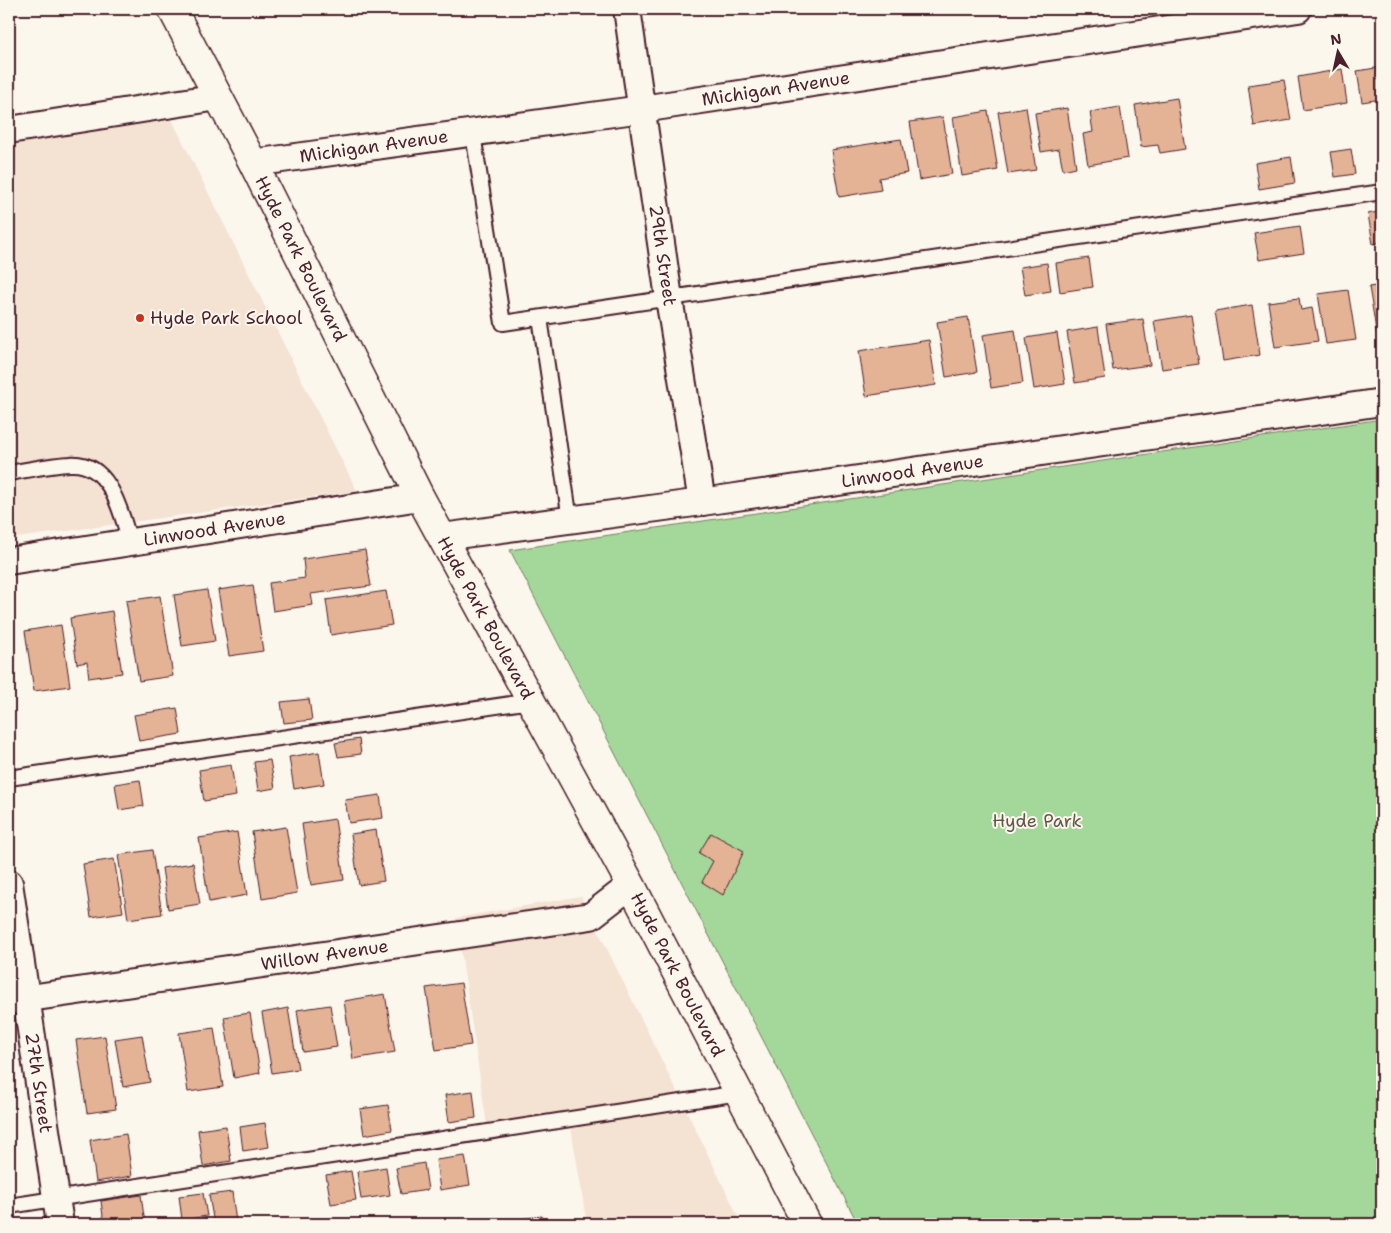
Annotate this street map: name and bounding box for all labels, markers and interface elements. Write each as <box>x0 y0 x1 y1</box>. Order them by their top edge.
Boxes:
north arrow <box>1314 28 1364 78</box>
text: N <box>1329 29 1343 49</box>
street label: Michigan Avenue <box>700 65 851 112</box>
street label: Michigan Avenue <box>298 124 450 168</box>
street label: Hyde Park Boulevard <box>249 172 352 346</box>
street label: 29th Street <box>644 203 682 308</box>
place label: Hyde Park School <box>150 306 303 330</box>
marker: Hyde Park School <box>134 312 146 324</box>
street label: Linwood Avenue <box>840 449 985 493</box>
street label: Linwood Avenue <box>142 506 287 552</box>
street label: Hyde Park Boulevard <box>432 532 540 704</box>
park label: Hyde Park <box>992 809 1082 833</box>
street label: Hyde Park Boulevard <box>625 888 730 1061</box>
street label: Willow Avenue <box>259 934 390 976</box>
street label: 27th Street <box>19 1031 58 1135</box>

